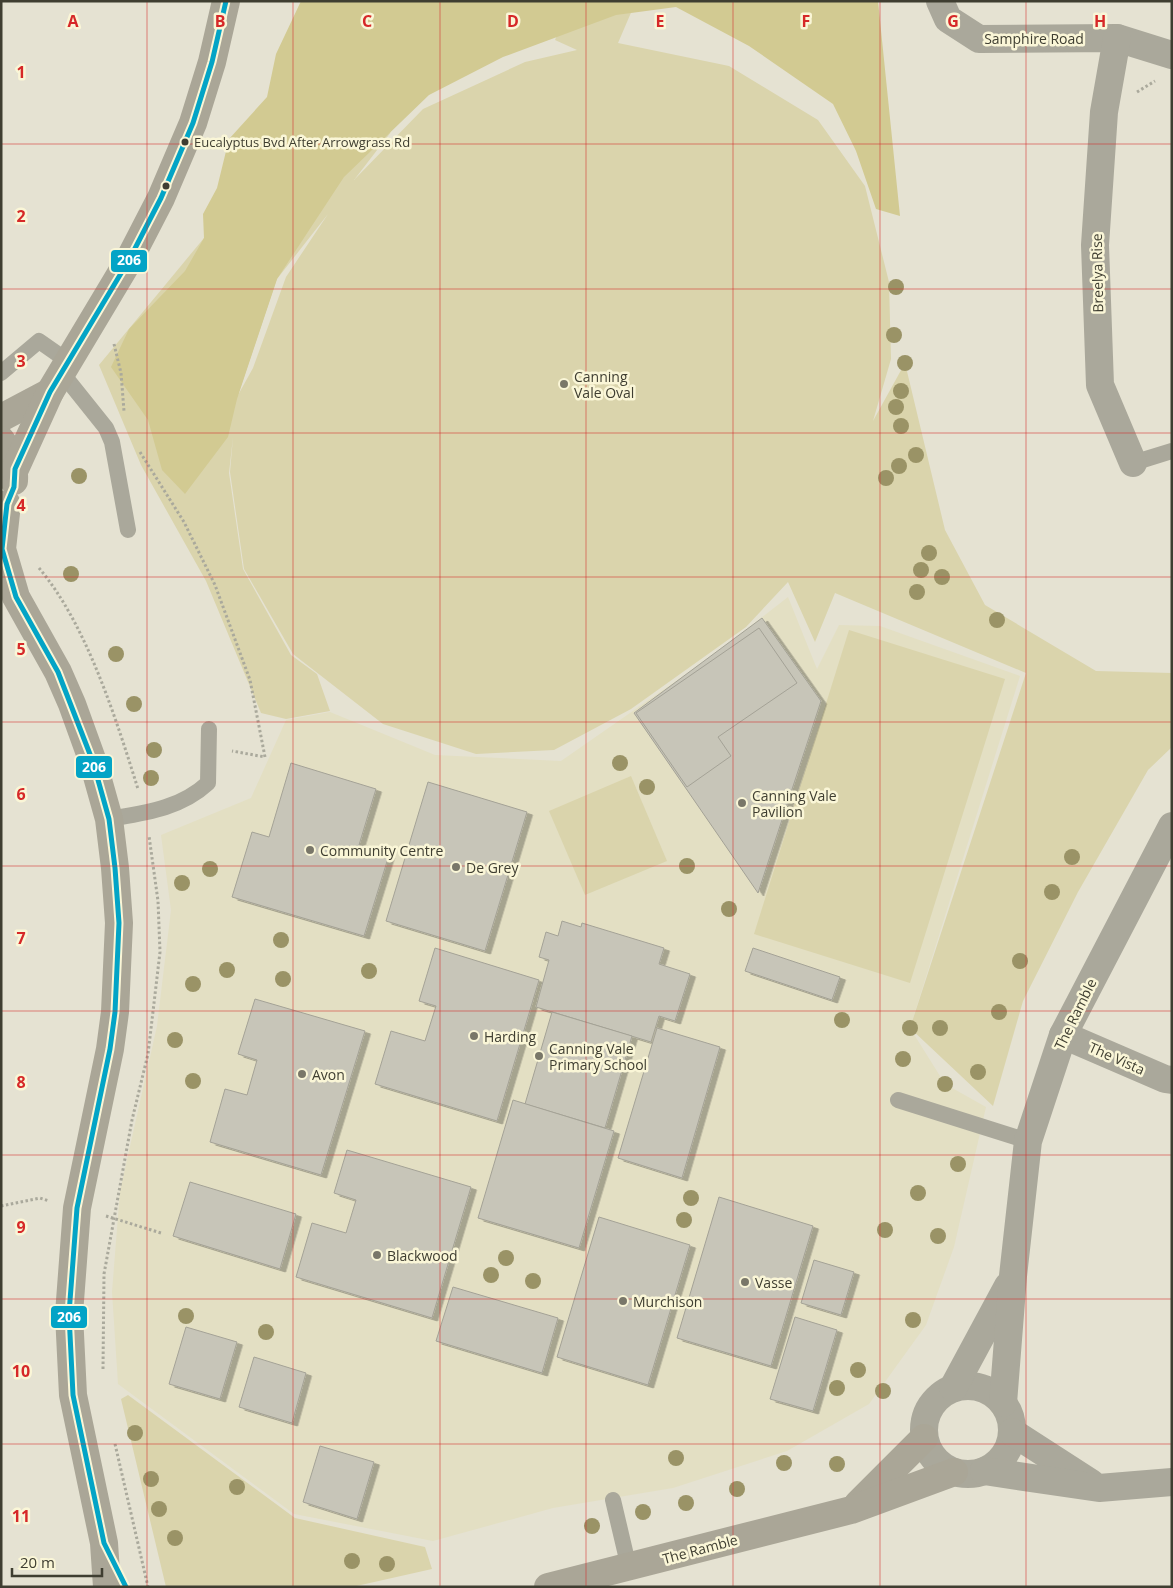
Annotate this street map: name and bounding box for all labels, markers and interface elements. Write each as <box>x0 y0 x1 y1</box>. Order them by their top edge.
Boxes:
text: A <box>67 10 79 32</box>
text: B <box>215 10 225 32</box>
text: C <box>362 10 372 32</box>
text: D <box>507 10 519 32</box>
text: E <box>656 10 665 32</box>
text: F <box>802 10 810 32</box>
text: G <box>947 10 959 32</box>
text: H <box>1094 10 1106 32</box>
street label: Samphire Road <box>984 29 1084 48</box>
text: 1 <box>16 61 26 83</box>
place label: Eucalyptus Bvd After Arrowgrass Rd <box>194 133 410 151</box>
marker: Eucalyptus Bvd After Arrowgrass Rd <box>180 137 190 147</box>
unlabelled marker <box>161 181 171 191</box>
text: 2 <box>16 205 26 227</box>
street label: Breelya Rise <box>1087 233 1107 313</box>
line badge: 206 <box>110 249 148 273</box>
text: 206 <box>117 250 141 269</box>
text: 3 <box>16 350 26 372</box>
place label: Canning Vale Oval <box>574 367 634 402</box>
marker: Canning Vale Oval <box>558 378 570 390</box>
text: 4 <box>16 494 26 516</box>
text: 5 <box>16 638 26 660</box>
line badge: 206 <box>75 755 113 779</box>
text: 206 <box>82 757 106 776</box>
text: 6 <box>16 783 26 805</box>
place label: Canning Vale Pavilion <box>752 786 837 821</box>
marker: Canning Vale Pavilion <box>736 797 748 809</box>
place label: Community Centre <box>320 841 443 860</box>
marker: Community Centre <box>304 844 316 856</box>
place label: De Grey <box>466 858 519 877</box>
marker: De Grey <box>450 861 462 873</box>
text: 7 <box>16 927 26 949</box>
street label: The Ramble <box>1050 975 1101 1053</box>
place label: Harding <box>484 1027 537 1046</box>
marker: Harding <box>468 1030 480 1042</box>
street label: The Vista <box>1086 1037 1148 1079</box>
place label: Canning Vale Primary School <box>549 1039 647 1074</box>
marker: Canning Vale Primary School <box>533 1050 545 1062</box>
place label: Avon <box>312 1065 345 1084</box>
marker: Avon <box>296 1068 308 1080</box>
text: 8 <box>16 1071 26 1093</box>
text: 9 <box>16 1216 26 1238</box>
place label: Blackwood <box>387 1246 458 1265</box>
marker: Blackwood <box>371 1249 383 1261</box>
place label: Vasse <box>755 1273 792 1292</box>
marker: Vasse <box>739 1276 751 1288</box>
place label: Murchison <box>633 1292 702 1311</box>
marker: Murchison <box>617 1295 629 1307</box>
line badge: 206 <box>50 1305 88 1329</box>
text: 206 <box>57 1307 81 1326</box>
text: 10 <box>12 1360 30 1382</box>
text: 11 <box>12 1505 30 1527</box>
street label: The Ramble <box>660 1530 740 1568</box>
scale bar <box>12 1546 102 1578</box>
text: 20 m <box>20 1552 55 1572</box>

